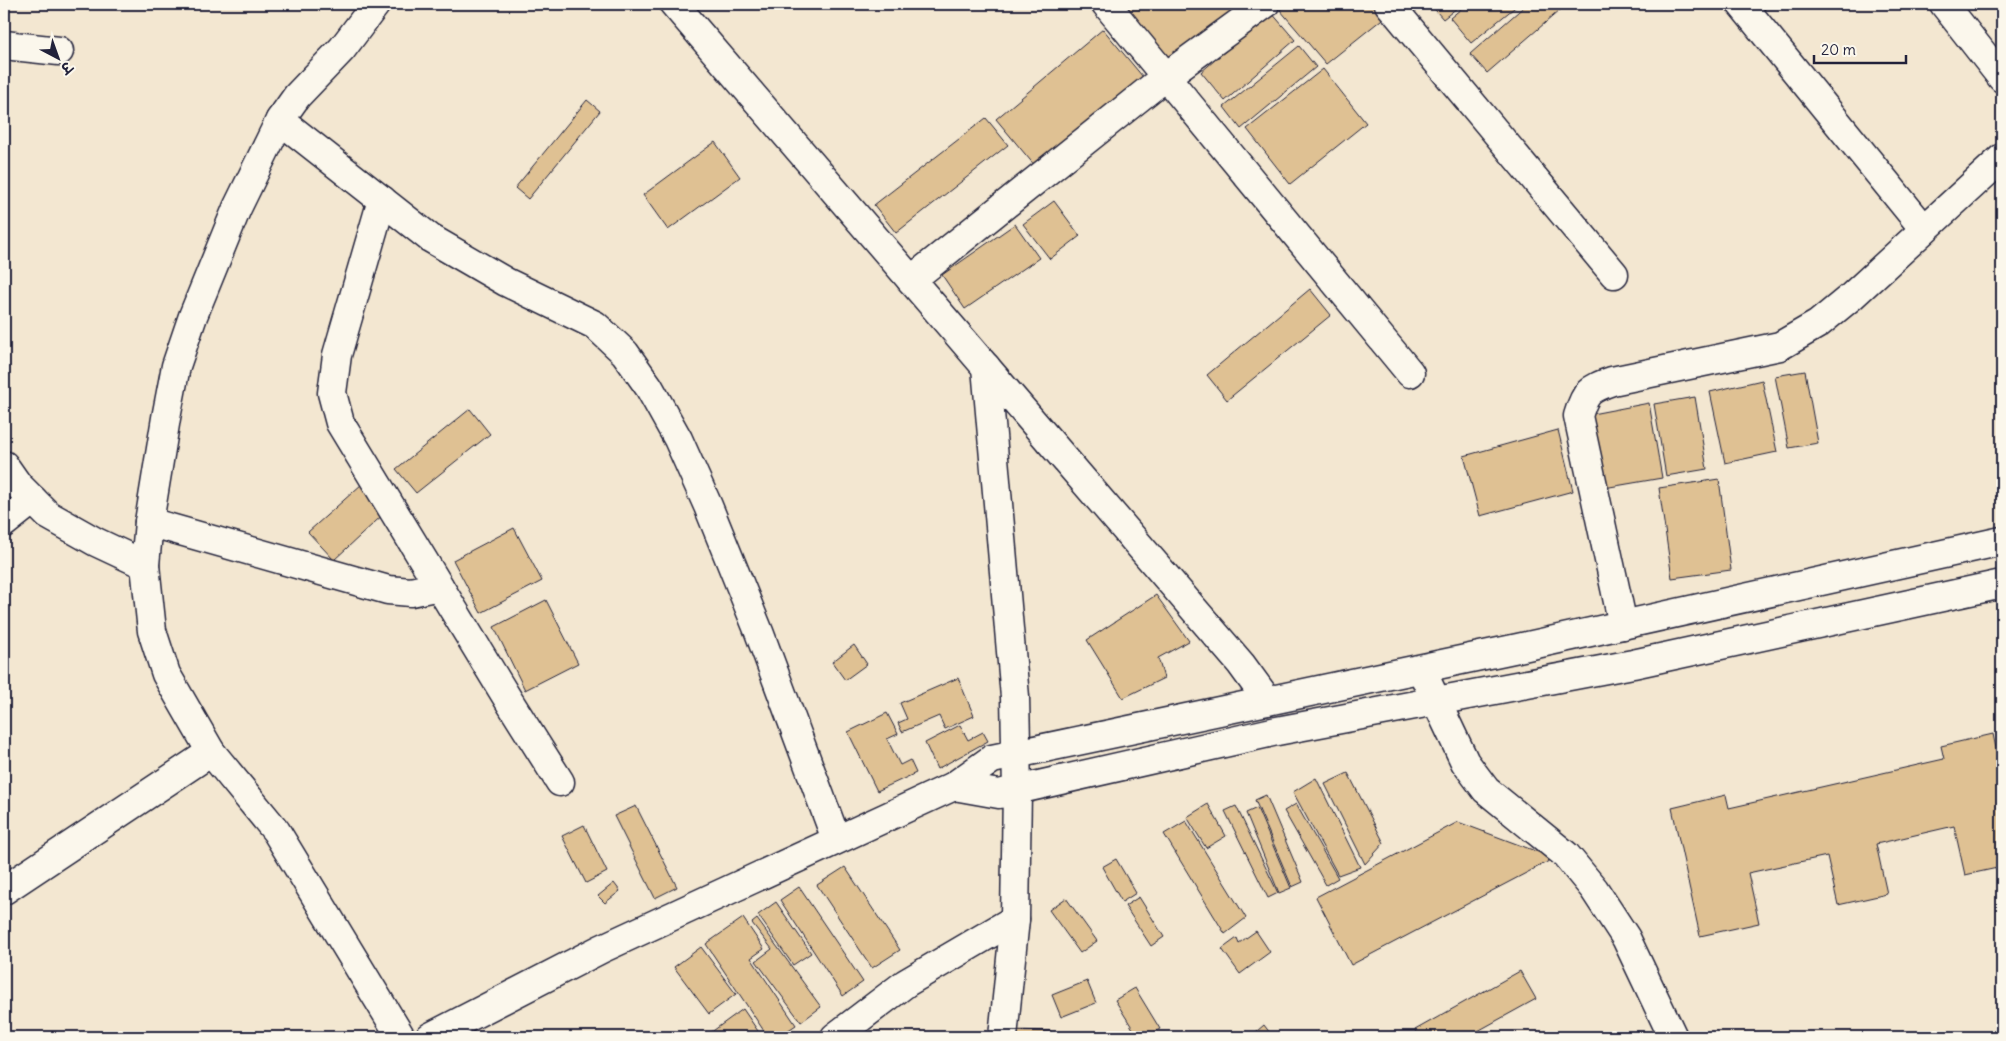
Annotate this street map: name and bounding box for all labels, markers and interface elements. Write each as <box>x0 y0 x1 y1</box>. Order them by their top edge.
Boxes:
north arrow <box>32 32 82 82</box>
scale bar <box>1814 32 1906 64</box>
text: 20 m <box>1821 40 1856 59</box>
text: उ <box>56 57 77 79</box>

